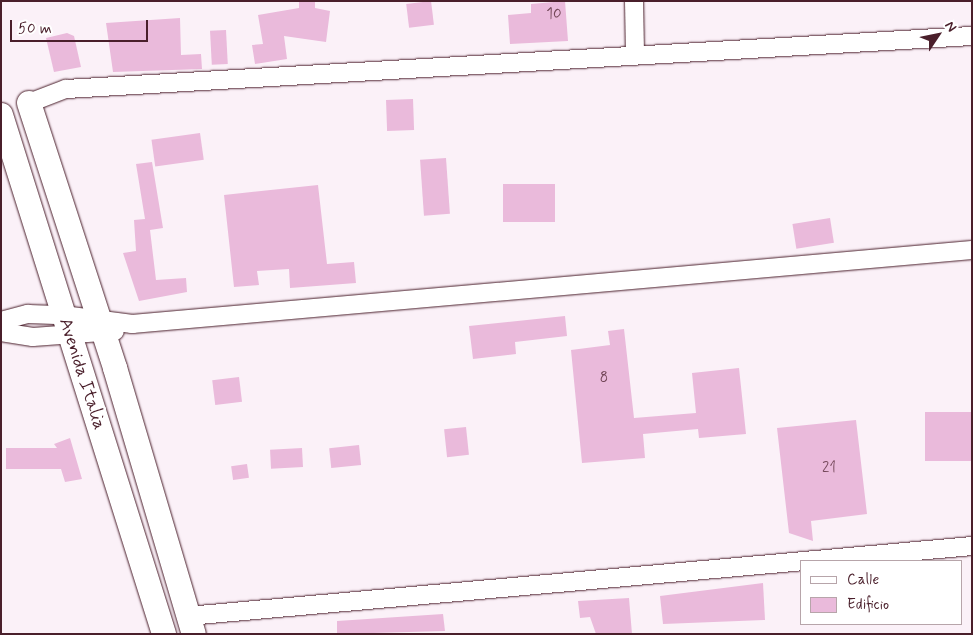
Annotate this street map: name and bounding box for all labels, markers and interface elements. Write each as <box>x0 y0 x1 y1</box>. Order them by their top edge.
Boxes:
house number: 10 <box>546 6 562 24</box>
scale bar <box>12 10 150 42</box>
north arrow <box>913 10 963 60</box>
text: N <box>940 18 961 36</box>
text: 50 m <box>18 19 52 39</box>
street label: Avenida Italia <box>54 317 110 431</box>
house number: 8 <box>600 370 608 388</box>
house number: 21 <box>822 460 836 478</box>
legend <box>800 560 963 625</box>
text: Calle <box>847 570 879 590</box>
text: Edificio <box>847 595 889 615</box>

